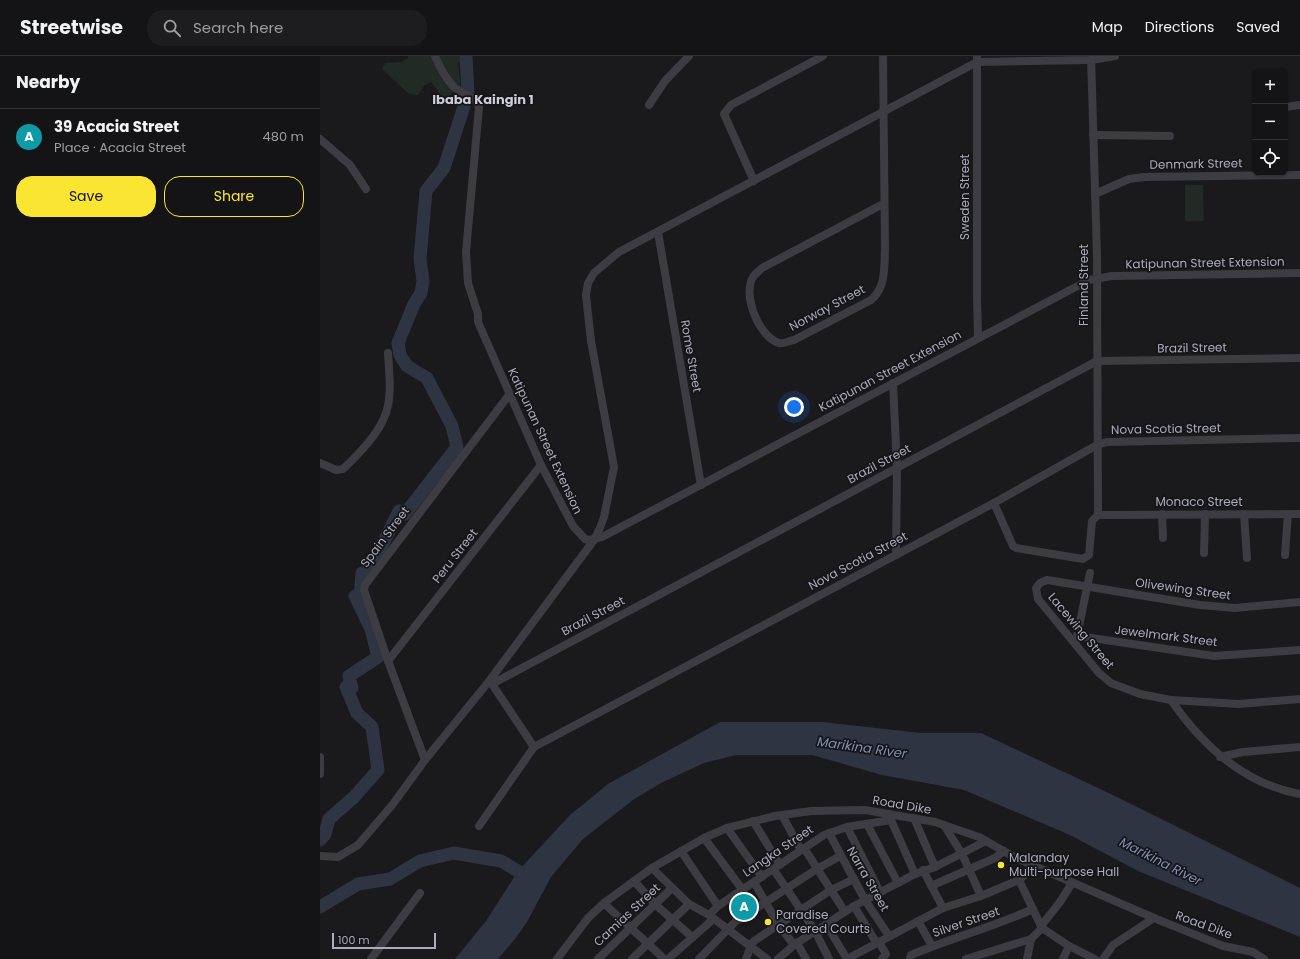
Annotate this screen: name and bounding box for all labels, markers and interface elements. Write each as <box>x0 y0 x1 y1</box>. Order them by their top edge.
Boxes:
search box <box>147 10 427 46</box>
text: Streetwise <box>20 14 123 41</box>
icon: search <box>161 17 183 39</box>
text: Search here <box>193 17 283 38</box>
text: Map <box>1092 17 1123 37</box>
text: Directions <box>1145 17 1214 37</box>
text: Saved <box>1236 17 1280 37</box>
map controls <box>1252 68 1288 176</box>
button: + <box>1252 68 1288 104</box>
text: Nearby <box>16 70 80 94</box>
district label: Ibaba Kaingin 1 <box>432 90 534 109</box>
button: − <box>1252 104 1288 140</box>
text: 39 Acacia Street <box>54 116 179 137</box>
text: A <box>24 127 34 146</box>
text: 480 m <box>263 127 304 146</box>
text: Place · Acacia Street <box>54 138 186 157</box>
button: locate <box>1252 140 1288 176</box>
street label: Sweden Street <box>956 154 973 240</box>
street label: Denmark Street <box>1149 154 1243 173</box>
button: Save <box>16 176 156 217</box>
button: Share <box>164 176 304 217</box>
street label: Finland Street <box>1075 244 1092 326</box>
street label: Katipunan Street Extension <box>1125 253 1285 272</box>
street label: Norway Street <box>786 280 868 335</box>
street label: Rome Street <box>677 318 706 393</box>
street label: Katipunan Street Extension <box>815 326 964 415</box>
street label: Brazil Street <box>1157 338 1227 357</box>
street label: Katipunan Street Extension <box>504 365 587 517</box>
your location <box>784 397 804 417</box>
street label: Nova Scotia Street <box>1111 419 1221 438</box>
street label: Brazil Street <box>844 440 914 487</box>
street label: Monaco Street <box>1155 493 1243 510</box>
street label: Spain Street <box>356 503 413 571</box>
street label: Peru Street <box>428 525 481 586</box>
street label: Nova Scotia Street <box>805 527 910 594</box>
street label: Olivewing Street <box>1134 573 1232 604</box>
street label: Lacewing Street <box>1044 589 1118 673</box>
street label: Brazil Street <box>558 592 628 639</box>
street label: Jewelmark Street <box>1114 621 1218 650</box>
water label: Marikina River <box>816 732 909 763</box>
street label: Road Dike <box>871 791 933 818</box>
street label: Langka Street <box>739 821 816 880</box>
water label: Marikina River <box>1116 833 1206 891</box>
street label: Narra Street <box>843 843 894 914</box>
place label: Malanday Multi-purpose Hall <box>1009 849 1119 880</box>
marker: Malanday Multi-purpose Hall <box>996 860 1006 870</box>
street label: Camias Street <box>590 879 664 950</box>
pin: A <box>731 892 757 922</box>
street label: Silver Street <box>930 902 1002 941</box>
place label: Paradise Covered Courts <box>776 906 870 937</box>
street label: Road Dike <box>1173 906 1235 943</box>
marker: Paradise Covered Courts <box>763 917 773 927</box>
scale bar <box>332 931 436 950</box>
text: 100 m <box>338 932 370 948</box>

